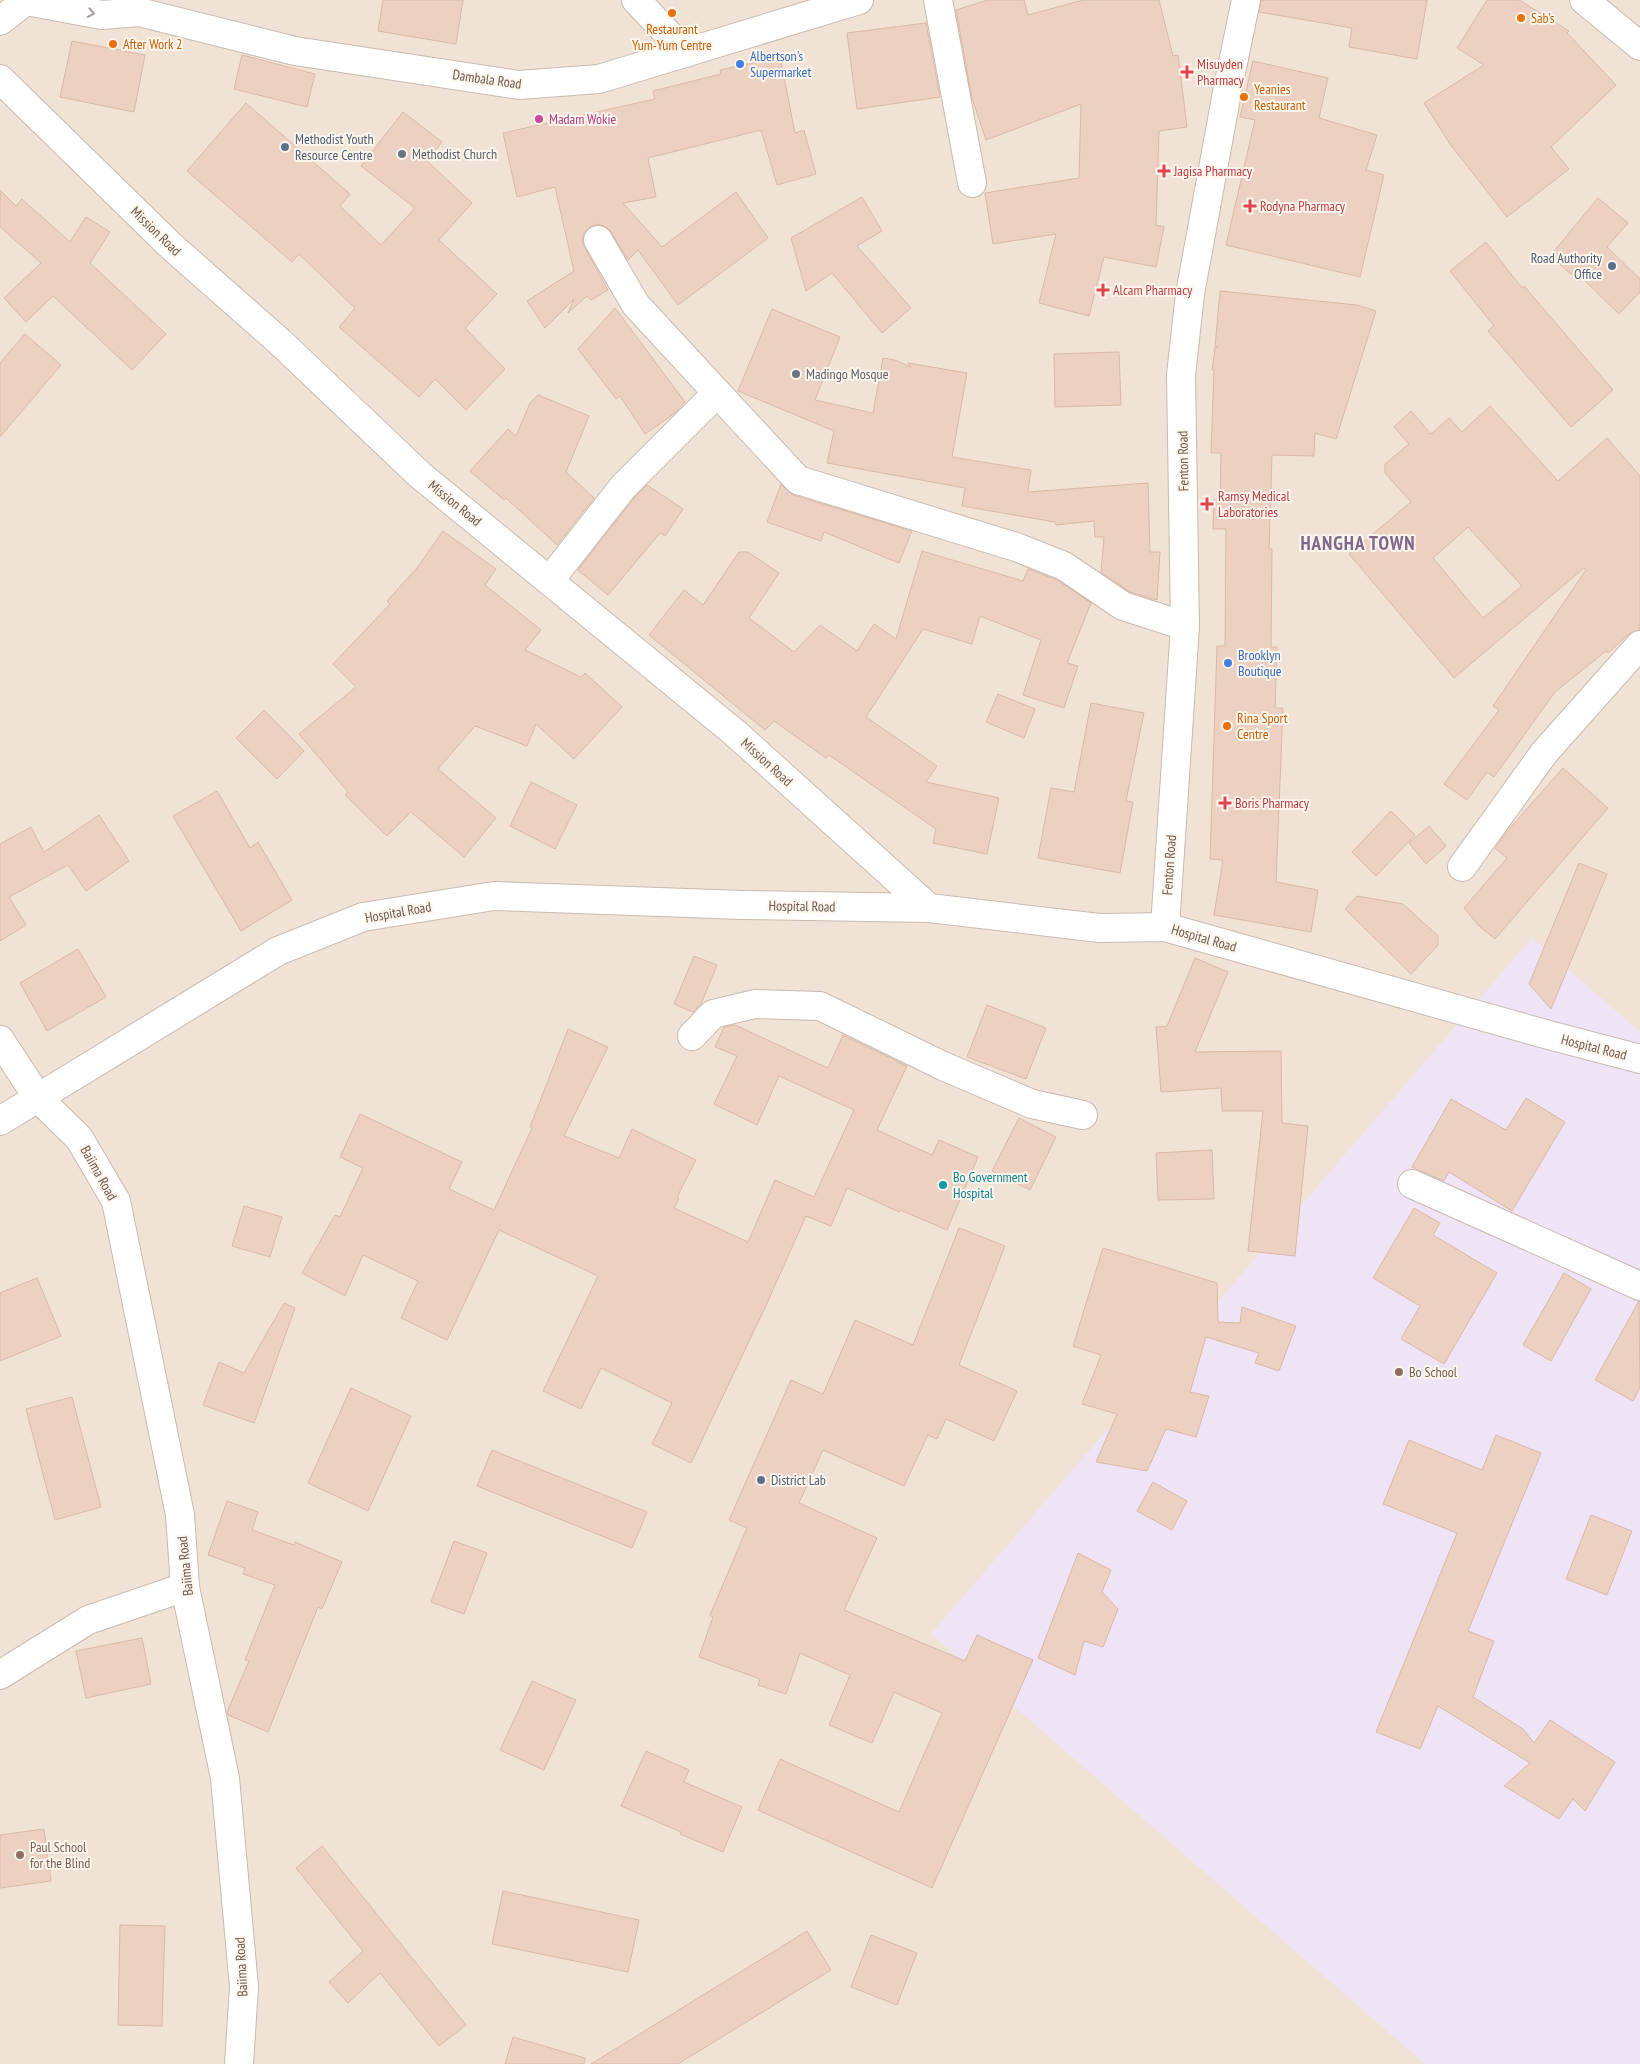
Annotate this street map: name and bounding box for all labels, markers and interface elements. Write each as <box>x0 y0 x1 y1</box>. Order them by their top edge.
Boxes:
marker: Restaurant Yum-Yum Centre <box>666 7 678 19</box>
one-way arrow <box>87 8 95 18</box>
place label: Sab's <box>1531 9 1555 27</box>
marker: Sab's <box>1515 12 1527 24</box>
place label: Restaurant Yum-Yum Centre <box>632 20 712 54</box>
place label: After Work 2 <box>123 35 182 53</box>
marker: After Work 2 <box>107 38 119 50</box>
place label: Albertson's Supermarket <box>750 47 811 81</box>
place label: Misuyden Pharmacy <box>1197 55 1244 89</box>
marker: Albertson's Supermarket <box>734 58 746 70</box>
street label: Dambala Road <box>451 65 523 93</box>
marker: Misuyden Pharmacy <box>1181 66 1193 78</box>
place label: Yeanies Restaurant <box>1254 80 1306 114</box>
marker: Yeanies Restaurant <box>1238 91 1250 103</box>
place label: Madam Wokie <box>549 110 616 128</box>
marker: Madam Wokie <box>533 113 545 125</box>
place label: Methodist Youth Resource Centre <box>295 130 374 164</box>
marker: Methodist Youth Resource Centre <box>279 141 291 153</box>
place label: Methodist Church <box>412 145 497 163</box>
marker: Methodist Church <box>396 148 408 160</box>
place label: Jagisa Pharmacy <box>1173 162 1253 180</box>
marker: Jagisa Pharmacy <box>1158 165 1170 177</box>
place label: Rodyna Pharmacy <box>1260 197 1346 215</box>
marker: Rodyna Pharmacy <box>1244 200 1256 212</box>
street label: Mission Road <box>127 202 185 260</box>
place label: Road Authority Office <box>1531 249 1603 283</box>
marker: Road Authority Office <box>1606 260 1618 272</box>
place label: Alcam Pharmacy <box>1113 281 1193 299</box>
marker: Alcam Pharmacy <box>1097 284 1109 296</box>
place label: Madingo Mosque <box>806 365 889 383</box>
marker: Madingo Mosque <box>790 368 802 380</box>
street label: Fenton Road <box>1173 431 1193 491</box>
street label: Mission Road <box>425 476 485 530</box>
place label: Ramsy Medical Laboratories <box>1218 487 1290 521</box>
marker: Ramsy Medical Laboratories <box>1200 497 1214 511</box>
district label: HANGHA TOWN <box>1300 531 1416 555</box>
place label: Brooklyn Boutique <box>1238 646 1282 680</box>
marker: Brooklyn Boutique <box>1222 657 1234 669</box>
place label: Rina Sport Centre <box>1237 709 1288 743</box>
marker: Rina Sport Centre <box>1221 720 1233 732</box>
street label: Mission Road <box>737 734 797 790</box>
place label: Boris Pharmacy <box>1235 794 1310 812</box>
marker: Boris Pharmacy <box>1219 797 1231 809</box>
street label: Fenton Road <box>1158 834 1180 896</box>
street label: Hospital Road <box>768 896 836 916</box>
street label: Hospital Road <box>363 897 433 927</box>
street label: Hospital Road <box>1169 920 1239 956</box>
street label: Hospital Road <box>1559 1030 1629 1064</box>
street label: Baiima Road <box>77 1142 121 1204</box>
place label: Bo Government Hospital <box>953 1168 1028 1202</box>
marker: Bo Government Hospital <box>937 1179 949 1191</box>
place label: Bo School <box>1409 1363 1458 1381</box>
marker: Bo School <box>1393 1366 1405 1378</box>
place label: District Lab <box>771 1471 826 1489</box>
marker: District Lab <box>755 1474 767 1486</box>
street label: Baiima Road <box>173 1535 197 1597</box>
place label: Paul School for the Blind <box>30 1838 90 1872</box>
marker: Paul School for the Blind <box>14 1849 26 1861</box>
street label: Baiima Road <box>230 1937 252 1997</box>

